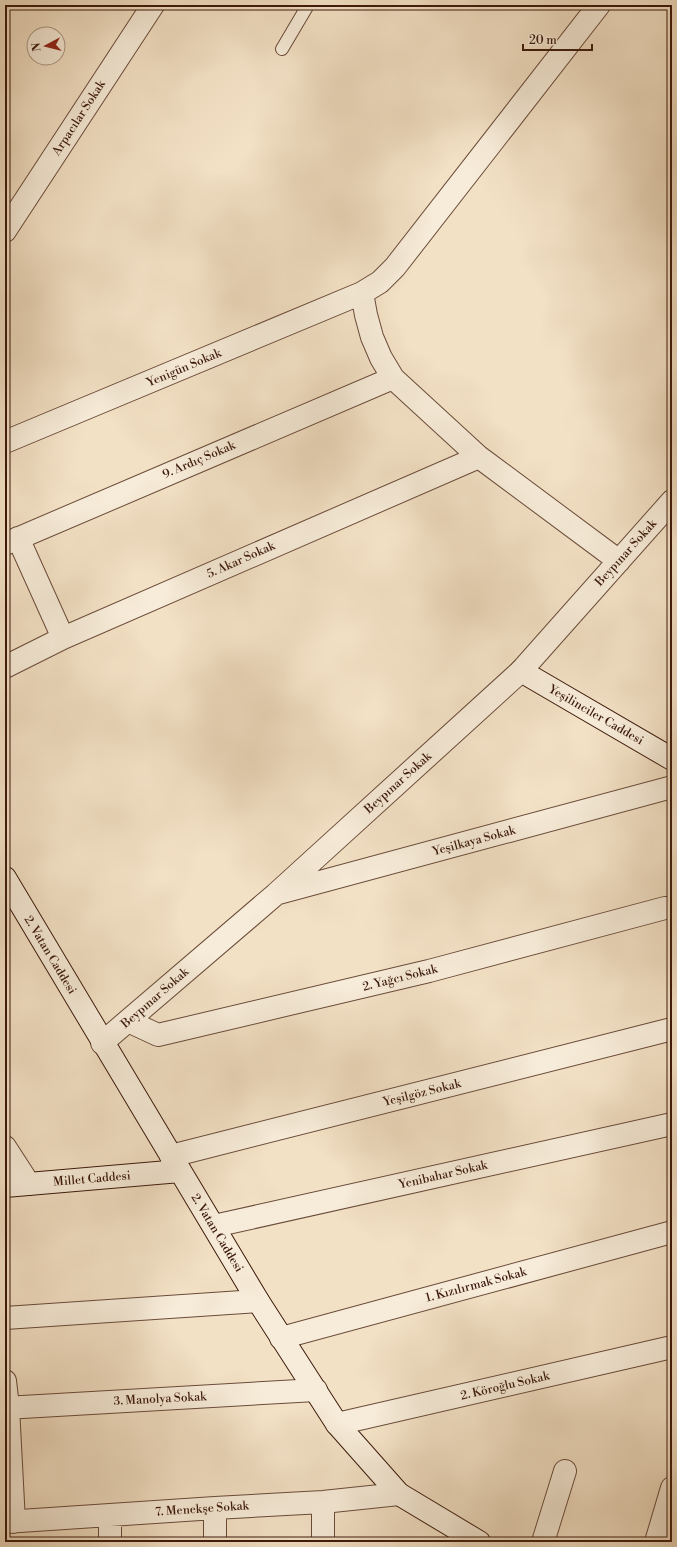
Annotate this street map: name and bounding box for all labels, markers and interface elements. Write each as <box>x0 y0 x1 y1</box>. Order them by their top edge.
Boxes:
north arrow <box>26 26 66 66</box>
scale bar <box>523 26 592 52</box>
text: 20 m <box>529 33 557 48</box>
text: N <box>30 42 45 52</box>
street label: Arpacılar Sokak <box>49 77 109 159</box>
street label: Yenigün Sokak <box>144 345 224 391</box>
street label: 9. Ardıç Sokak <box>160 438 238 482</box>
street label: Beypınar Sokak <box>591 516 660 590</box>
street label: 5. Akar Sokak <box>205 538 278 582</box>
street label: Yeşilinciler Caddesi <box>545 681 646 748</box>
street label: Beypınar Sokak <box>361 749 435 818</box>
street label: Yeşilkaya Sokak <box>430 823 518 860</box>
street label: 2. Vatan Caddesi <box>21 913 79 997</box>
street label: 2. Yağcı Sokak <box>361 961 440 995</box>
street label: Beypınar Sokak <box>117 964 192 1032</box>
street label: Yeşilgöz Sokak <box>381 1076 463 1110</box>
street label: Yenibahar Sokak <box>396 1157 490 1193</box>
street label: Millet Caddesi <box>53 1168 131 1190</box>
street label: 2. Vatan Caddesi <box>188 1191 246 1275</box>
street label: 1. Kızılırmak Sokak <box>424 1264 529 1306</box>
street label: 2. Köroğlu Sokak <box>459 1368 552 1404</box>
street label: 3. Manolya Sokak <box>113 1389 208 1409</box>
street label: 7. Menekşe Sokak <box>155 1498 250 1520</box>

